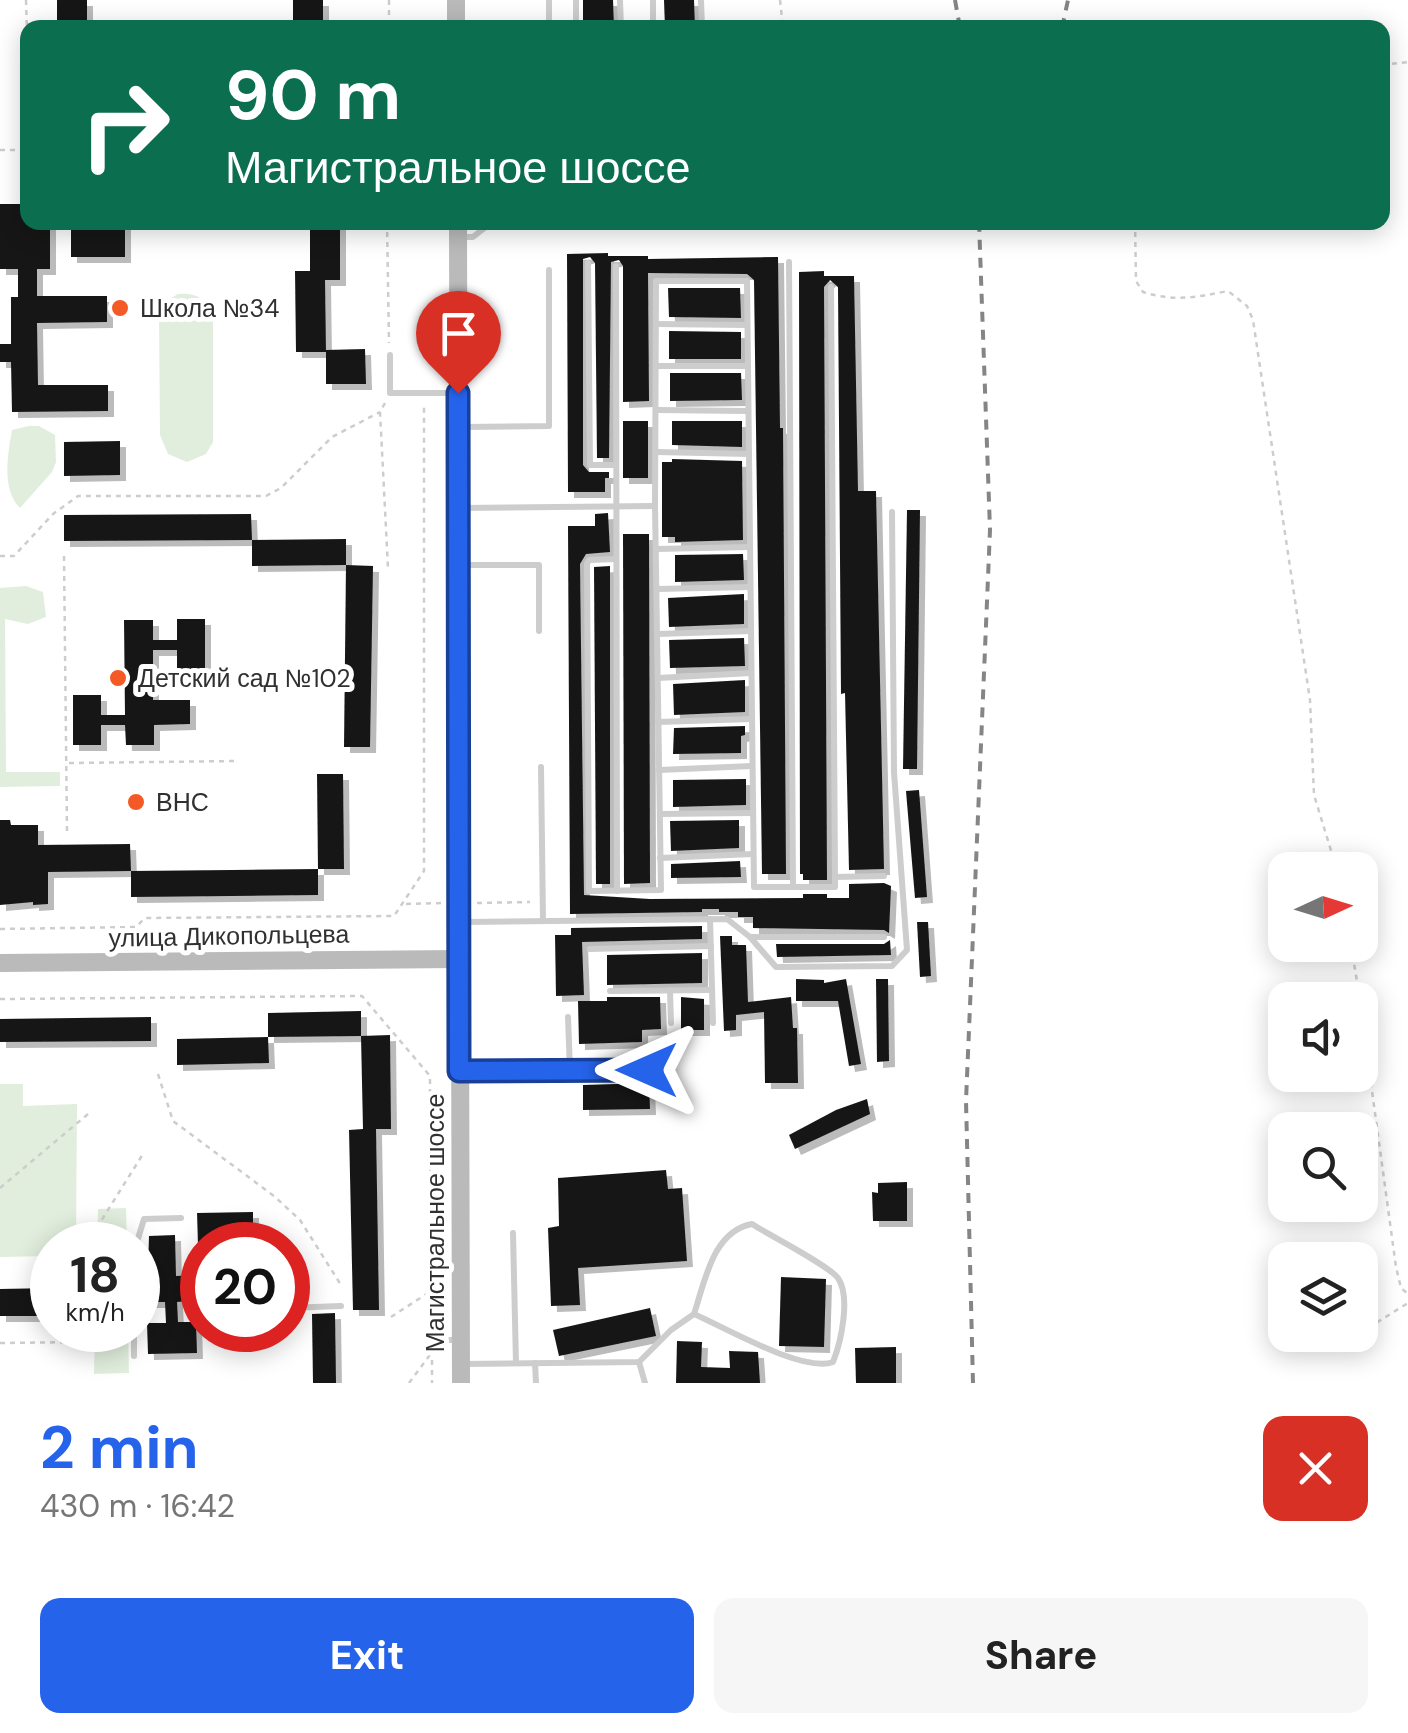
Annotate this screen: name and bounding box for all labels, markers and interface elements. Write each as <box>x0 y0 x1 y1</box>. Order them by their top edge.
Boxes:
text: 90 m <box>225 50 401 141</box>
icon: right <box>60 60 190 190</box>
text: Магистральное шоссе <box>225 138 690 197</box>
pin <box>416 291 501 394</box>
place label: Школа №34 <box>140 292 279 325</box>
marker: Школа №34 <box>109 297 131 319</box>
icon: arrive <box>431 306 486 361</box>
place label: Детский сад №102 <box>138 662 351 695</box>
marker: Детский сад №102 <box>107 667 129 689</box>
place label: ВНС <box>156 786 209 819</box>
marker: ВНС <box>125 791 147 813</box>
north arrow <box>1268 852 1378 962</box>
map controls <box>1268 852 1378 1352</box>
street label: улица Дикопольцева <box>108 917 350 955</box>
button: sound <box>1268 982 1378 1092</box>
position arrow <box>595 1018 699 1122</box>
street label: Магистральное шоссе <box>419 1094 452 1352</box>
button: search <box>1268 1112 1378 1222</box>
speed limit sign: 20 <box>180 1222 310 1352</box>
text: 18 <box>70 1242 120 1308</box>
button: layers <box>1268 1242 1378 1352</box>
text: km/h <box>65 1296 125 1329</box>
text: 2 min <box>40 1408 199 1487</box>
button: close <box>1263 1416 1368 1521</box>
text: 430 m · 16:42 <box>40 1485 235 1527</box>
button: Exit <box>40 1598 694 1713</box>
button: Share <box>714 1598 1368 1713</box>

